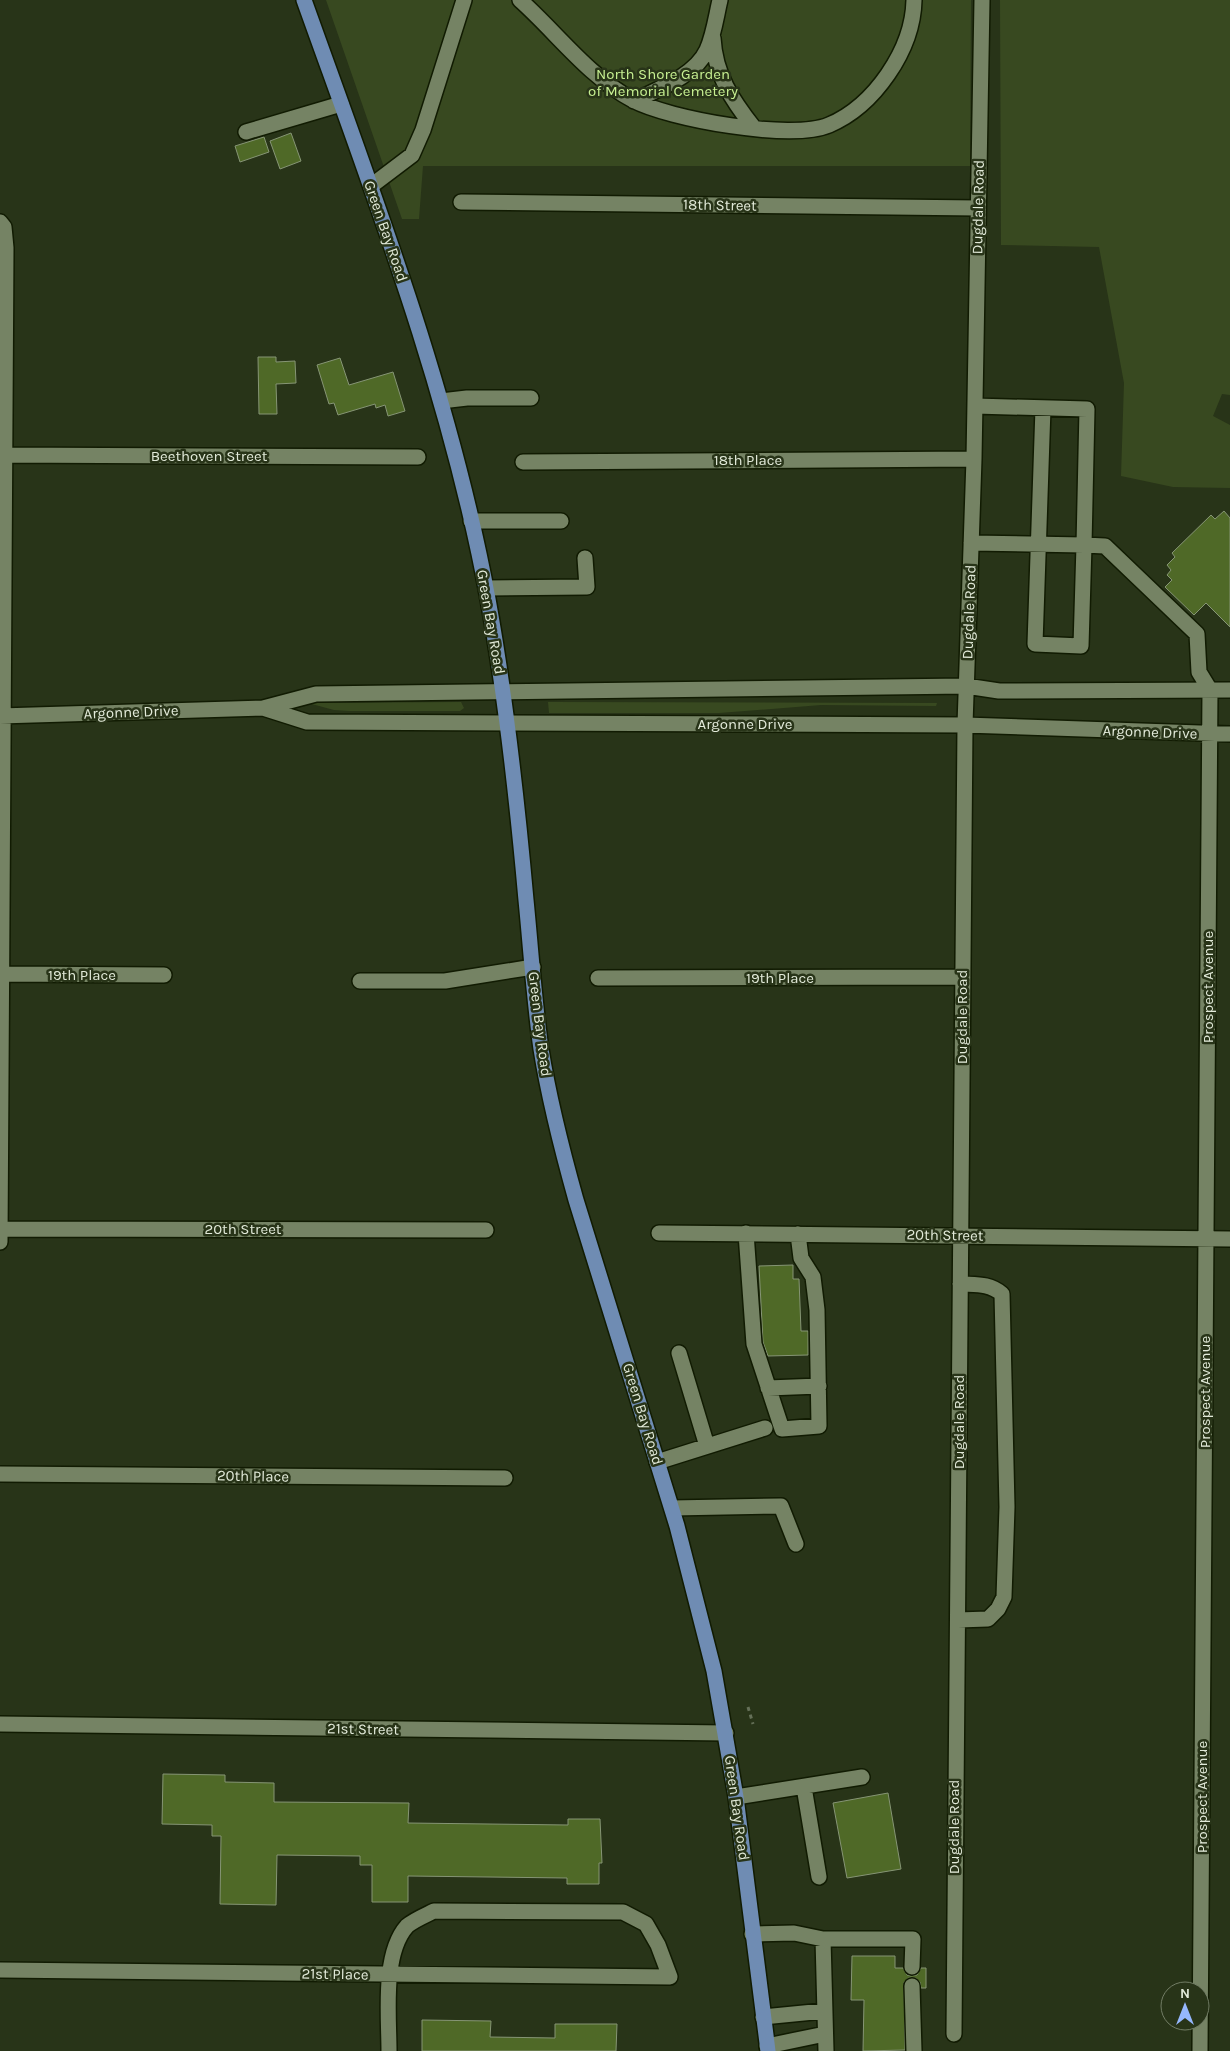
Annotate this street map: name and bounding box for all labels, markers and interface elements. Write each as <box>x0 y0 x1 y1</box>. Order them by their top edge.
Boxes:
park label: North Shore Garden of Memorial Cemetery <box>588 65 738 100</box>
street label: Dugdale Road <box>968 160 988 254</box>
street label: Green Bay Road <box>360 178 412 284</box>
street label: 18th Street <box>683 195 757 215</box>
street label: Beethoven Street <box>151 447 268 465</box>
street label: 18th Place <box>714 451 782 469</box>
street label: Dugdale Road <box>958 564 980 660</box>
street label: Green Bay Road <box>473 568 509 676</box>
street label: Argonne Drive <box>83 701 179 723</box>
street label: Argonne Drive <box>698 715 792 733</box>
street label: Argonne Drive <box>1102 721 1198 743</box>
street label: Prospect Avenue <box>1199 931 1217 1043</box>
street label: 19th Place <box>48 966 116 984</box>
street label: 19th Place <box>746 969 814 987</box>
street label: Green Bay Road <box>525 970 555 1078</box>
street label: Dugdale Road <box>953 970 971 1064</box>
street label: 20th Street <box>204 1220 282 1238</box>
street label: 20th Street <box>906 1225 984 1245</box>
street label: Prospect Avenue <box>1196 1336 1214 1448</box>
street label: Green Bay Road <box>619 1361 667 1467</box>
street label: Dugdale Road <box>950 1375 968 1469</box>
street label: 20th Place <box>217 1466 289 1486</box>
street label: 21st Street <box>327 1719 399 1739</box>
street label: Prospect Avenue <box>1193 1741 1211 1853</box>
street label: Green Bay Road <box>721 1754 753 1862</box>
street label: Dugdale Road <box>945 1780 963 1874</box>
street label: 21st Place <box>301 1964 369 1984</box>
north arrow <box>1160 1981 1210 2031</box>
text: N <box>1180 1985 1190 2002</box>

